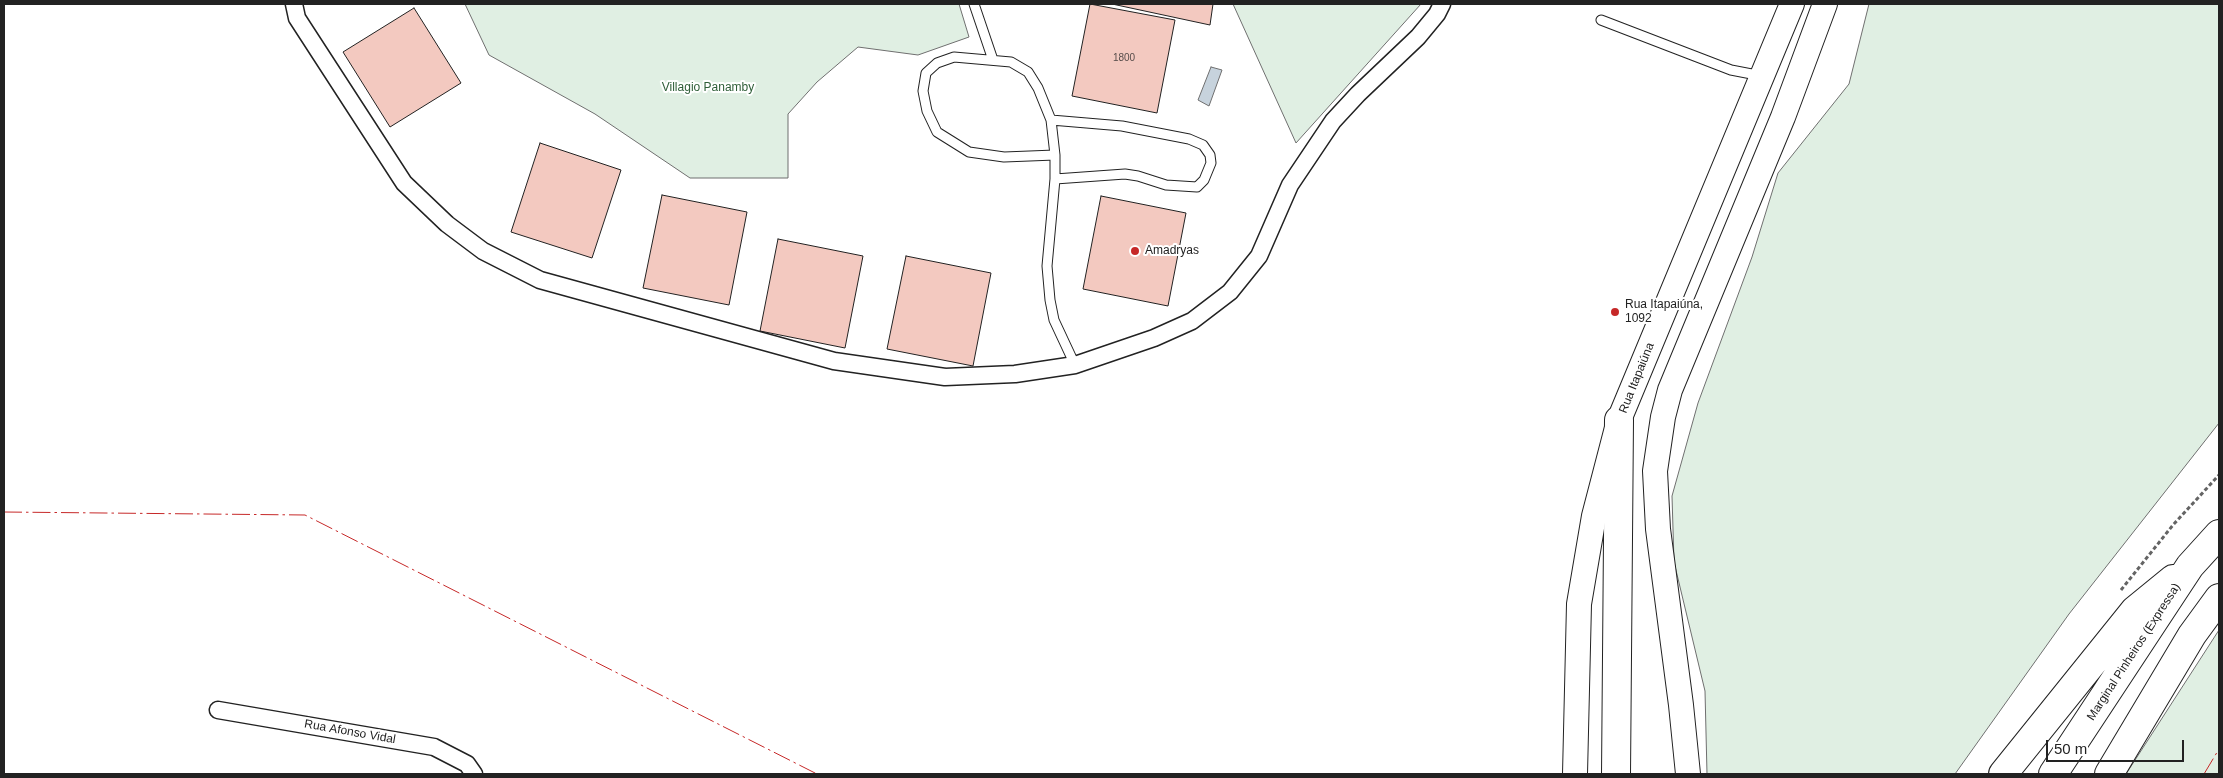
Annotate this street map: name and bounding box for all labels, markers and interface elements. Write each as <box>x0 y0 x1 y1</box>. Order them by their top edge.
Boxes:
house number: 1800 <box>1113 52 1135 64</box>
park label: Villagio Panamby <box>662 81 754 95</box>
place label: Amadryas <box>1145 244 1199 258</box>
marker: Amadryas <box>1129 245 1141 257</box>
place label: Rua Itapaiúna, 1092 <box>1625 298 1703 326</box>
marker: Rua Itapaiúna, 1092 <box>1609 306 1621 318</box>
street label: Rua Itapaiúna <box>1616 341 1658 415</box>
street label: Marginal Pinheiros (Expressa) <box>2084 581 2184 723</box>
street label: Rua Afonso Vidal <box>303 717 397 747</box>
scale bar <box>2048 730 2186 762</box>
text: 50 m <box>2054 740 2087 757</box>

